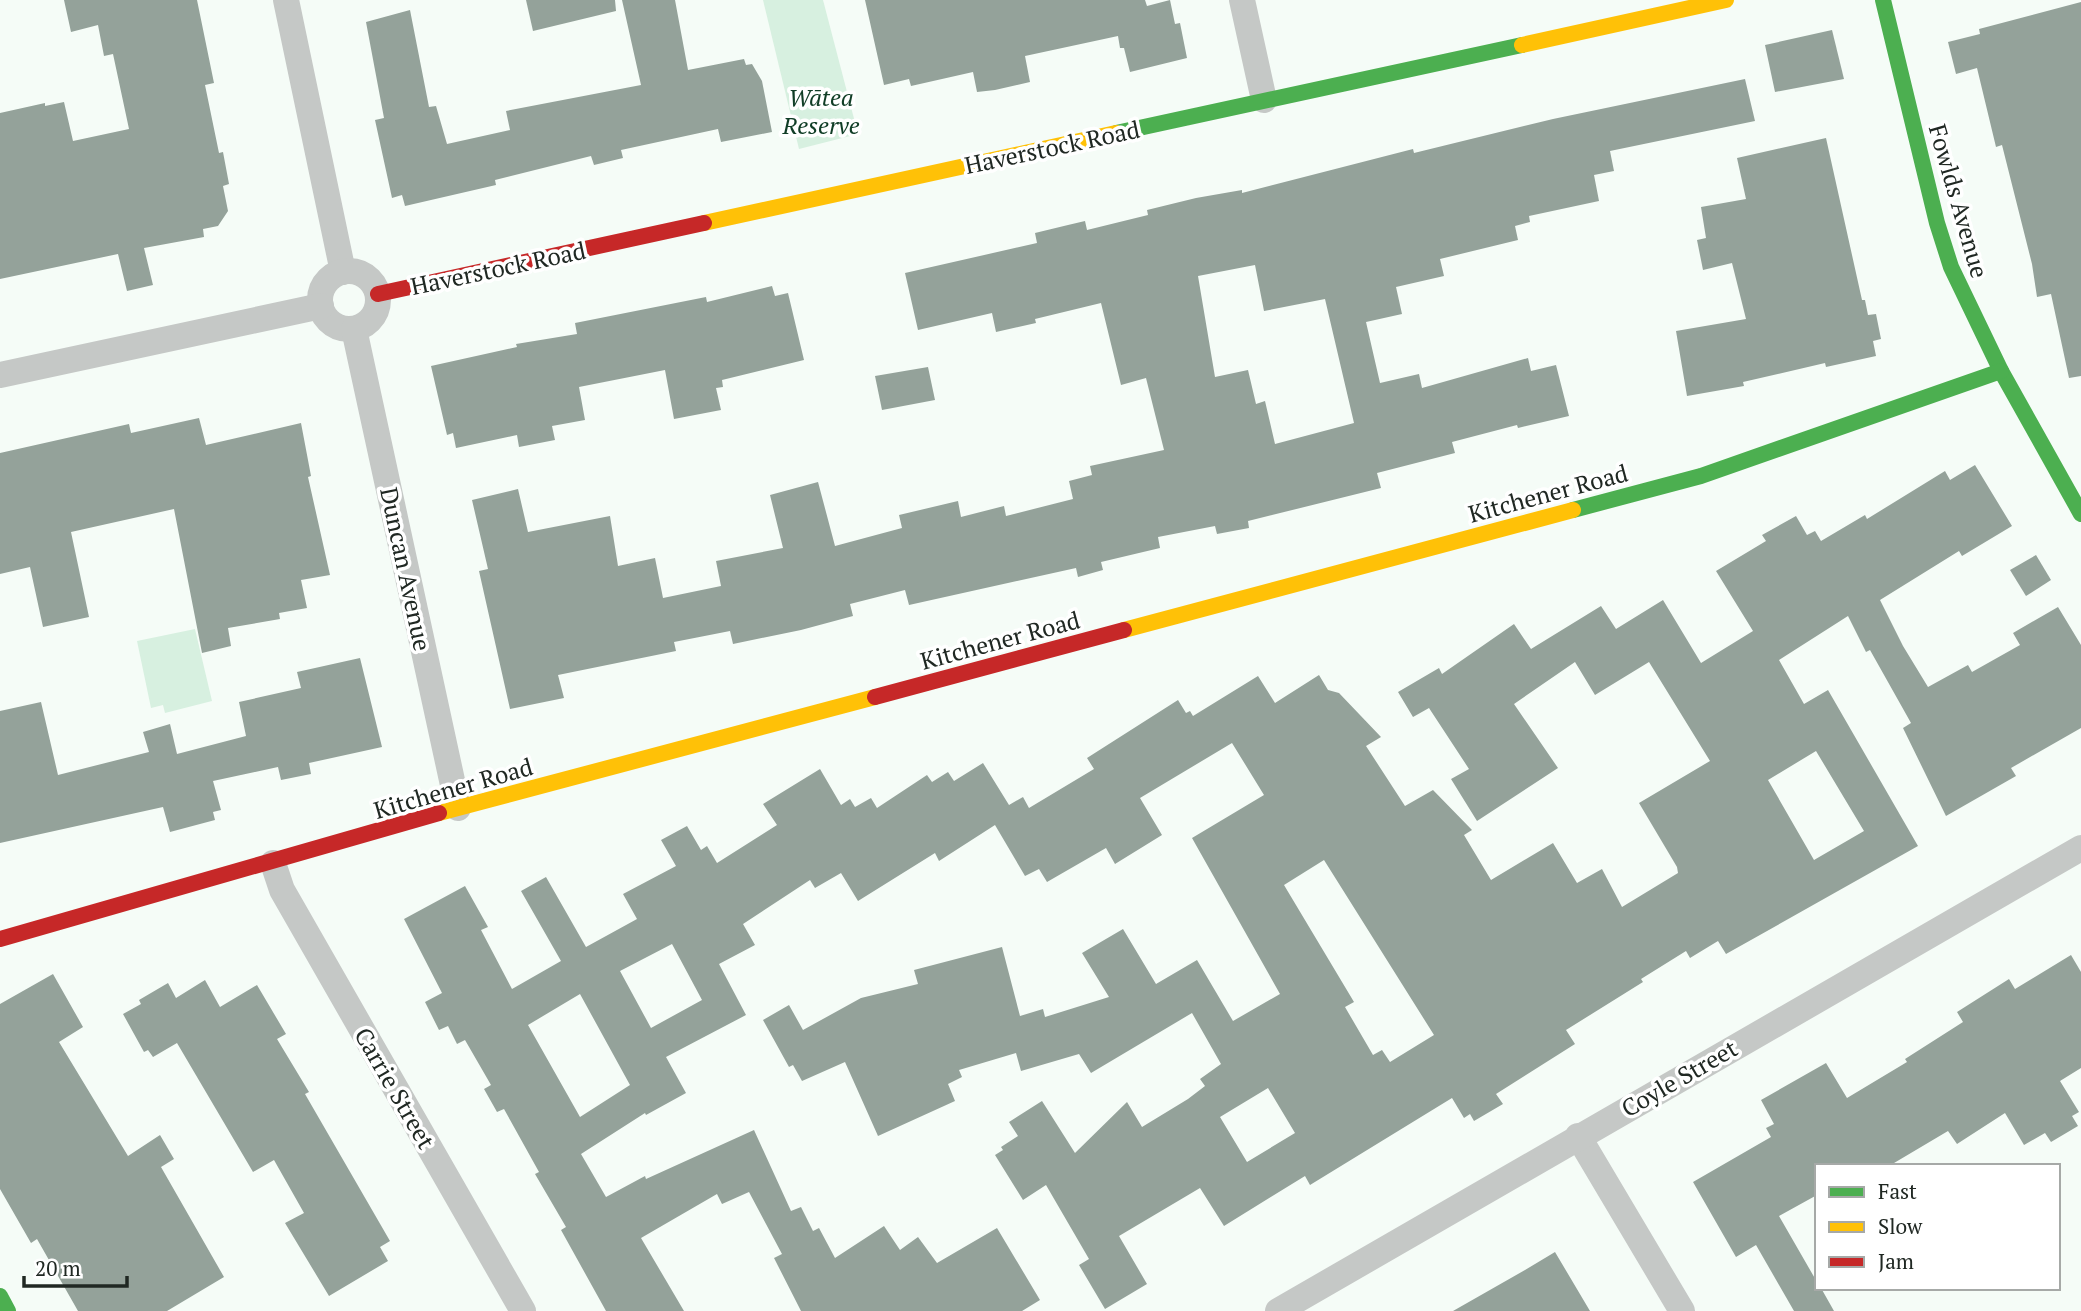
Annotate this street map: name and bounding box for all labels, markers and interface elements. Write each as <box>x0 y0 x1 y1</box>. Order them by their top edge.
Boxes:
park label: Wātea Reserve <box>781 81 860 141</box>
street label: Haverstock Road <box>962 113 1142 181</box>
street label: Fowlds Avenue <box>1922 120 1996 282</box>
street label: Haverstock Road <box>408 234 588 302</box>
street label: Kitchener Road <box>1465 456 1631 530</box>
street label: Duncan Avenue <box>373 484 439 654</box>
street label: Kitchener Road <box>917 603 1083 677</box>
street label: Kitchener Road <box>370 750 536 826</box>
street label: Carrie Street <box>347 1021 443 1155</box>
street label: Coyle Street <box>1615 1032 1743 1124</box>
legend <box>1815 1164 2060 1290</box>
text: Fast <box>1878 1177 1917 1205</box>
text: Slow <box>1878 1212 1923 1240</box>
scale bar <box>24 1244 128 1288</box>
text: Jam <box>1878 1247 1914 1275</box>
text: 20 m <box>35 1254 81 1282</box>

